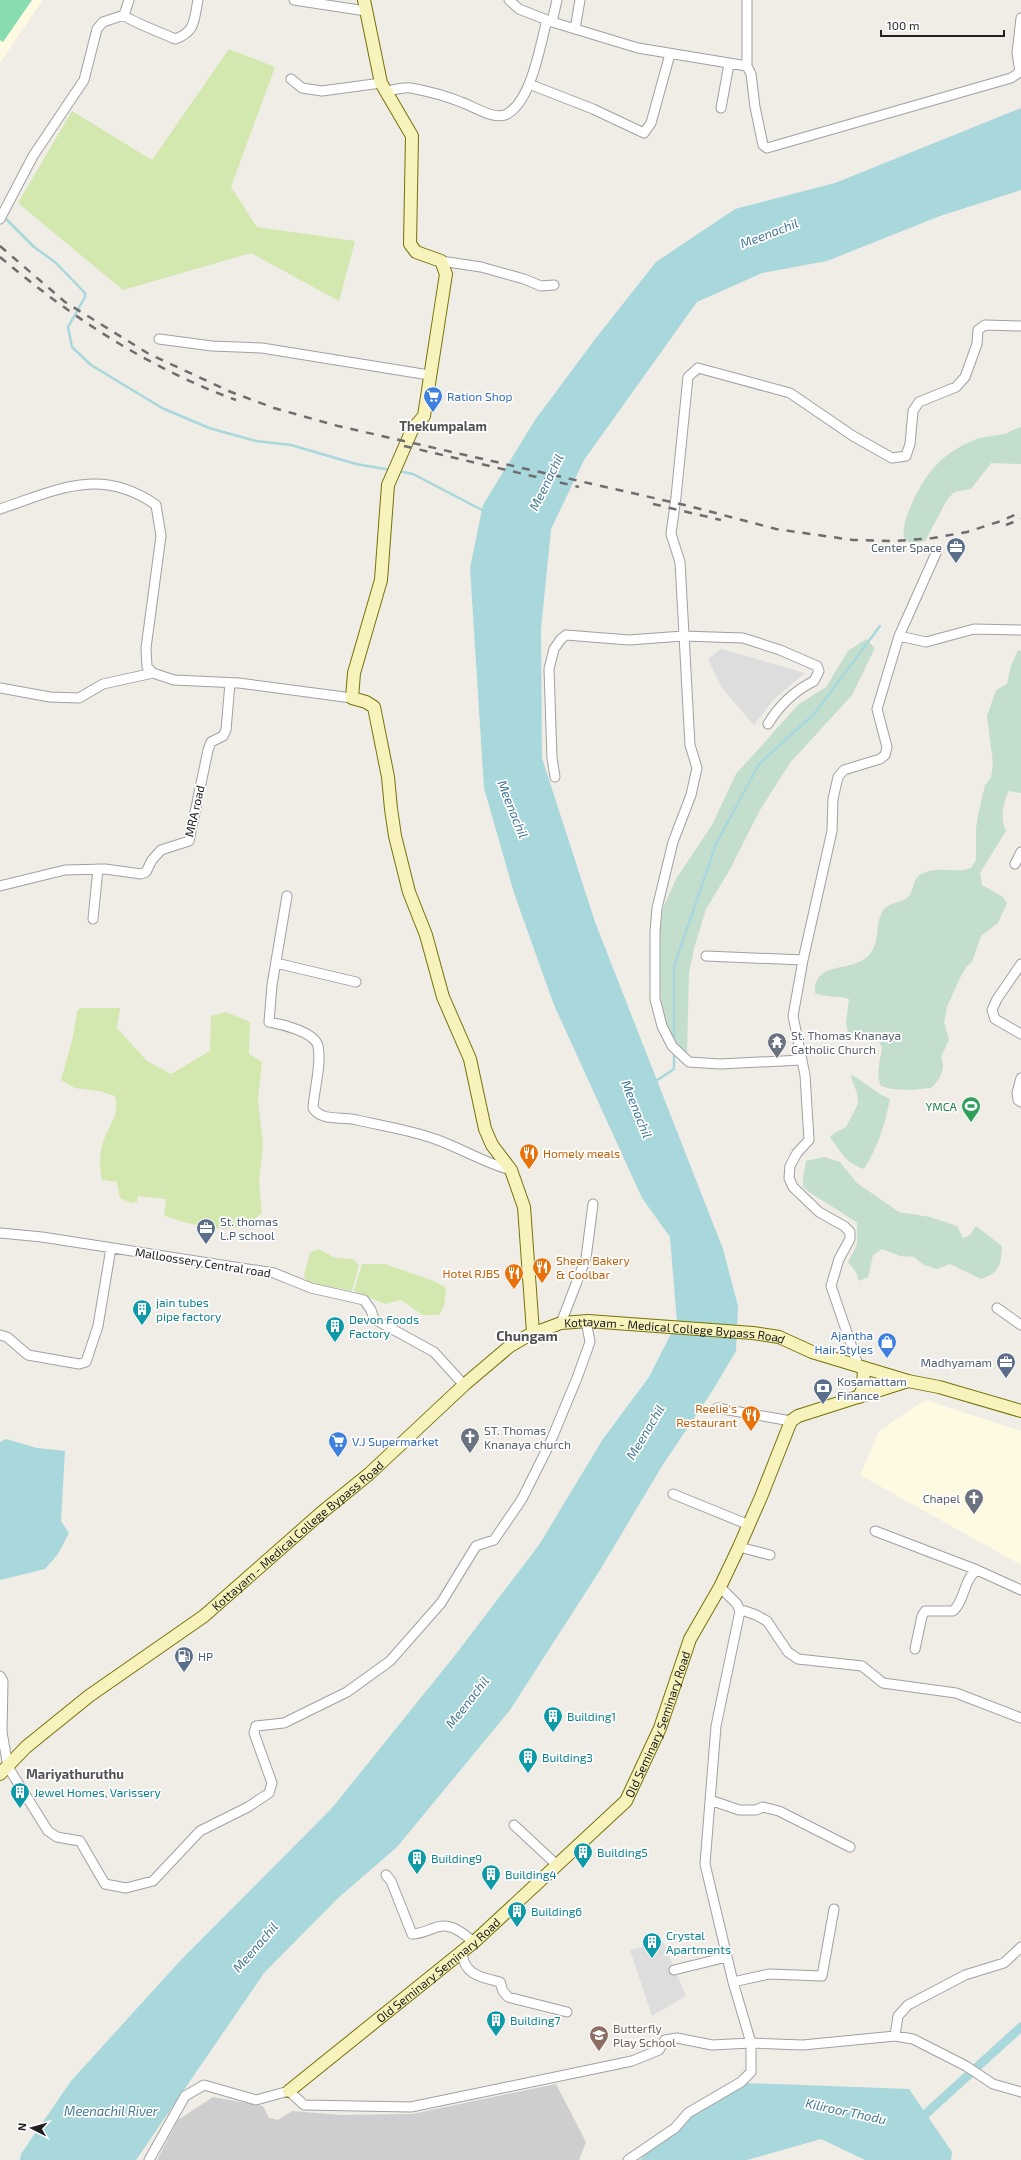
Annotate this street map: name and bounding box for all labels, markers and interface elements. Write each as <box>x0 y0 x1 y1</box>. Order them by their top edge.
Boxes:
scale bar <box>881 12 1004 38</box>
text: 100 m <box>887 18 919 32</box>
water label: Meenachil <box>738 215 801 251</box>
supermarket icon: Ration Shop <box>422 385 444 413</box>
place label: Ration Shop <box>447 389 513 403</box>
district label: Thekumpalam <box>399 418 487 434</box>
water label: Meenachil <box>525 451 567 513</box>
office icon: Center Space <box>945 536 967 564</box>
place label: Center Space <box>871 540 942 554</box>
water label: Meenachil <box>494 778 532 841</box>
street label: MRA road <box>181 784 207 838</box>
place label: St. Thomas Knanaya Catholic Church <box>791 1028 901 1056</box>
temple icon: St. Thomas Knanaya Catholic Church <box>766 1031 788 1059</box>
water label: Meenachil <box>618 1078 656 1141</box>
sports icon: YMCA <box>960 1095 982 1123</box>
place label: YMCA <box>925 1099 958 1113</box>
restaurant icon: Homely meals <box>518 1142 540 1170</box>
place label: Homely meals <box>543 1146 620 1160</box>
place label: St. thomas L.P school <box>220 1214 278 1242</box>
office icon: St. thomas L.P school <box>195 1217 217 1245</box>
street label: Malloossery Central road <box>134 1244 272 1280</box>
place label: Sheen Bakery & Coolbar <box>556 1253 630 1281</box>
restaurant icon: Sheen Bakery & Coolbar <box>531 1256 553 1284</box>
restaurant icon: Hotel RJBS <box>503 1262 525 1290</box>
place label: Hotel RJBS <box>443 1266 500 1280</box>
place label: jain tubes pipe factory <box>156 1295 222 1323</box>
building icon: jain tubes pipe factory <box>131 1298 153 1326</box>
place label: Devon Foods Factory <box>349 1312 419 1340</box>
street label: Kottayam - Medical College Bypass Road <box>564 1314 788 1346</box>
building icon: Devon Foods Factory <box>324 1315 346 1343</box>
district label: Chungam <box>496 1327 558 1344</box>
place label: Ajantha Hair Styles <box>814 1328 873 1356</box>
shop icon: Ajantha Hair Styles <box>876 1331 898 1359</box>
office icon: Madhyamam <box>995 1351 1017 1379</box>
place label: Madhyamam <box>921 1355 992 1369</box>
place label: Kosamattam Finance <box>837 1374 907 1402</box>
bank icon: Kosamattam Finance <box>812 1377 834 1405</box>
place label: Reelie's Restaurant <box>676 1401 737 1429</box>
water label: Meenachil <box>622 1402 668 1462</box>
restaurant icon: Reelie's Restaurant <box>740 1404 762 1432</box>
place label: ST. Thomas Knanaya church <box>484 1423 571 1451</box>
church icon: ST. Thomas Knanaya church <box>459 1426 481 1454</box>
supermarket icon: V.J Supermarket <box>327 1430 349 1458</box>
place label: V.J Supermarket <box>352 1434 439 1448</box>
street label: Kottayam - Medical College Bypass Road <box>209 1458 386 1613</box>
church icon: Chapel <box>963 1487 985 1515</box>
place label: Chapel <box>923 1491 960 1505</box>
fuel station icon: HP <box>173 1645 195 1673</box>
place label: HP <box>198 1649 213 1663</box>
street label: Old Seminary Seminary Road <box>622 1649 692 1800</box>
water label: Meenachil <box>442 1673 492 1731</box>
building icon: Building1 <box>542 1705 564 1733</box>
place label: Building1 <box>567 1709 616 1723</box>
building icon: Building3 <box>517 1746 539 1774</box>
place label: Building3 <box>542 1750 593 1764</box>
district label: Mariyathuruthu <box>26 1766 124 1782</box>
building icon: Jewel Homes, Varissery <box>9 1781 31 1809</box>
place label: Jewel Homes, Varissery <box>34 1785 162 1799</box>
building icon: Building5 <box>572 1841 594 1869</box>
place label: Building5 <box>597 1845 648 1859</box>
building icon: Building9 <box>406 1847 428 1875</box>
place label: Building9 <box>431 1851 482 1865</box>
building icon: Building4 <box>480 1863 502 1891</box>
place label: Building4 <box>505 1867 557 1881</box>
building icon: Building6 <box>506 1900 528 1928</box>
place label: Building6 <box>531 1904 582 1918</box>
street label: Old Seminary Seminary Road <box>373 1915 503 2025</box>
water label: Meenachil <box>229 1919 281 1975</box>
place label: Crystal Apartments <box>666 1928 731 1956</box>
building icon: Crystal Apartments <box>641 1931 663 1959</box>
building icon: Building7 <box>485 2009 507 2037</box>
place label: Building7 <box>510 2013 560 2027</box>
place label: Butterfly Play School <box>613 2021 676 2049</box>
school or university icon: Butterfly Play School <box>588 2024 610 2052</box>
water label: Kiliroor Thodu <box>804 2095 888 2127</box>
water label: Meenachil River <box>64 2103 159 2119</box>
north arrow <box>12 2108 52 2148</box>
text: N <box>15 2122 28 2132</box>

